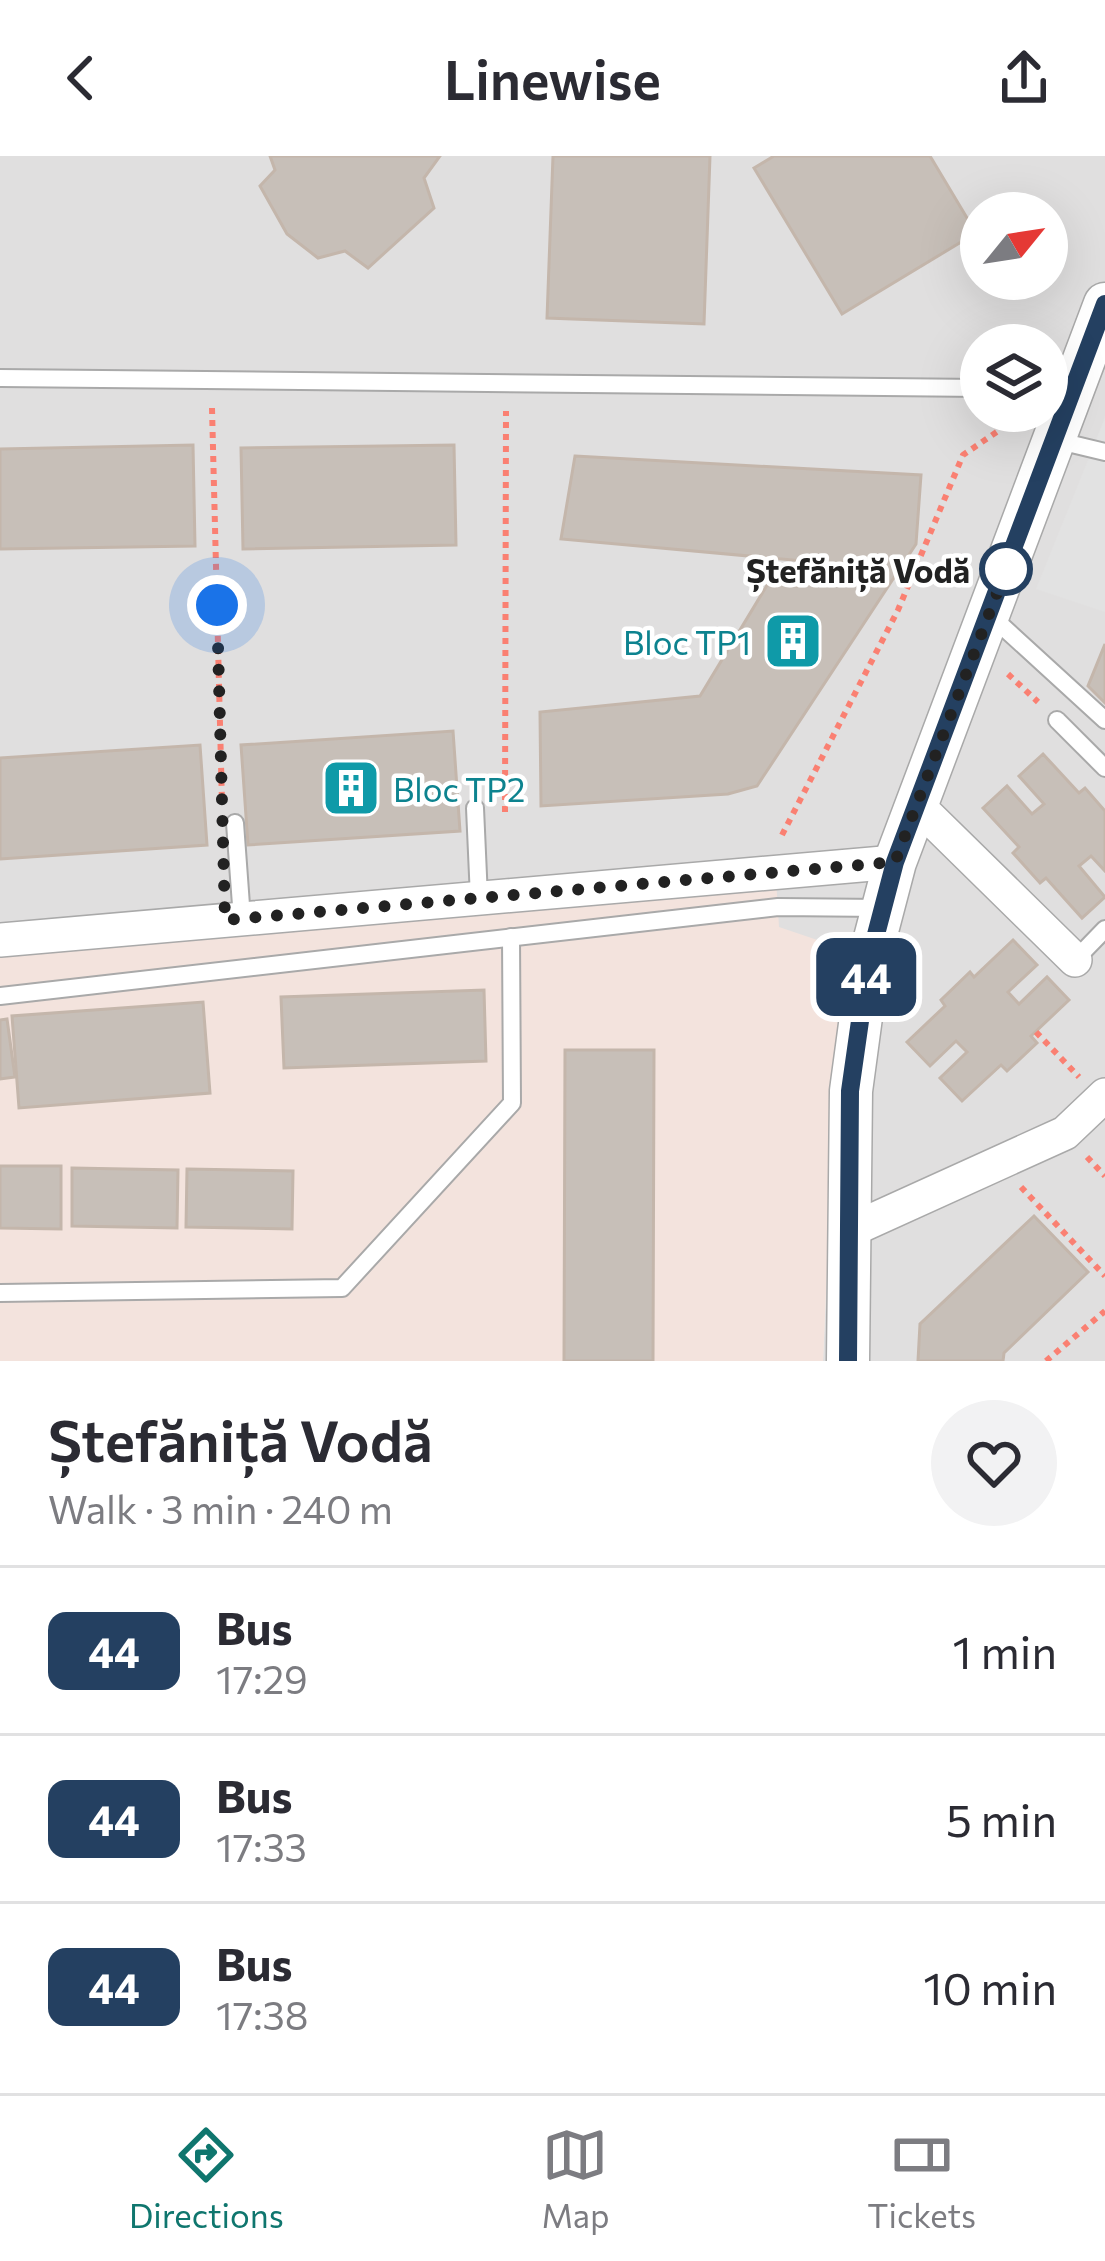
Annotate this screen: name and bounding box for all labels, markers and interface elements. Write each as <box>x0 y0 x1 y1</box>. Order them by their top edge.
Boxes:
icon: back <box>48 45 114 111</box>
text: Linewise <box>444 45 661 111</box>
icon: share <box>991 45 1057 111</box>
north arrow <box>960 192 1068 300</box>
map controls <box>960 192 1068 432</box>
button: layers <box>960 324 1068 432</box>
marker: Ștefăniță Vodă <box>981 544 1031 594</box>
place label: Ștefăniță Vodă <box>746 549 970 592</box>
your location <box>187 575 247 635</box>
building icon: Bloc TP1 <box>762 610 824 672</box>
place label: Bloc TP1 <box>623 621 751 662</box>
building icon: Bloc TP2 <box>320 757 382 819</box>
place label: Bloc TP2 <box>393 768 525 809</box>
line badge: 44 <box>812 938 920 1016</box>
text: 44 <box>840 951 892 1003</box>
button: heart <box>931 1400 1057 1526</box>
text: Ștefăniță Vodă <box>48 1404 433 1474</box>
text: Walk · 3 min · 240 m <box>48 1484 393 1532</box>
text: Bus <box>216 1599 292 1654</box>
text: 1 min <box>953 1623 1057 1678</box>
text: 44 <box>88 1625 140 1677</box>
text: 17:29 <box>216 1654 308 1702</box>
text: Bus <box>216 1767 292 1822</box>
text: 5 min <box>946 1791 1057 1846</box>
text: 44 <box>88 1793 140 1845</box>
text: 17:33 <box>216 1822 307 1870</box>
text: Bus <box>216 1935 292 1990</box>
text: 10 min <box>923 1959 1057 2014</box>
text: 44 <box>88 1961 140 2013</box>
text: 17:38 <box>216 1990 308 2038</box>
tab: Directions <box>129 2122 284 2235</box>
tab: Map <box>541 2122 610 2235</box>
tab: Tickets <box>867 2122 976 2235</box>

